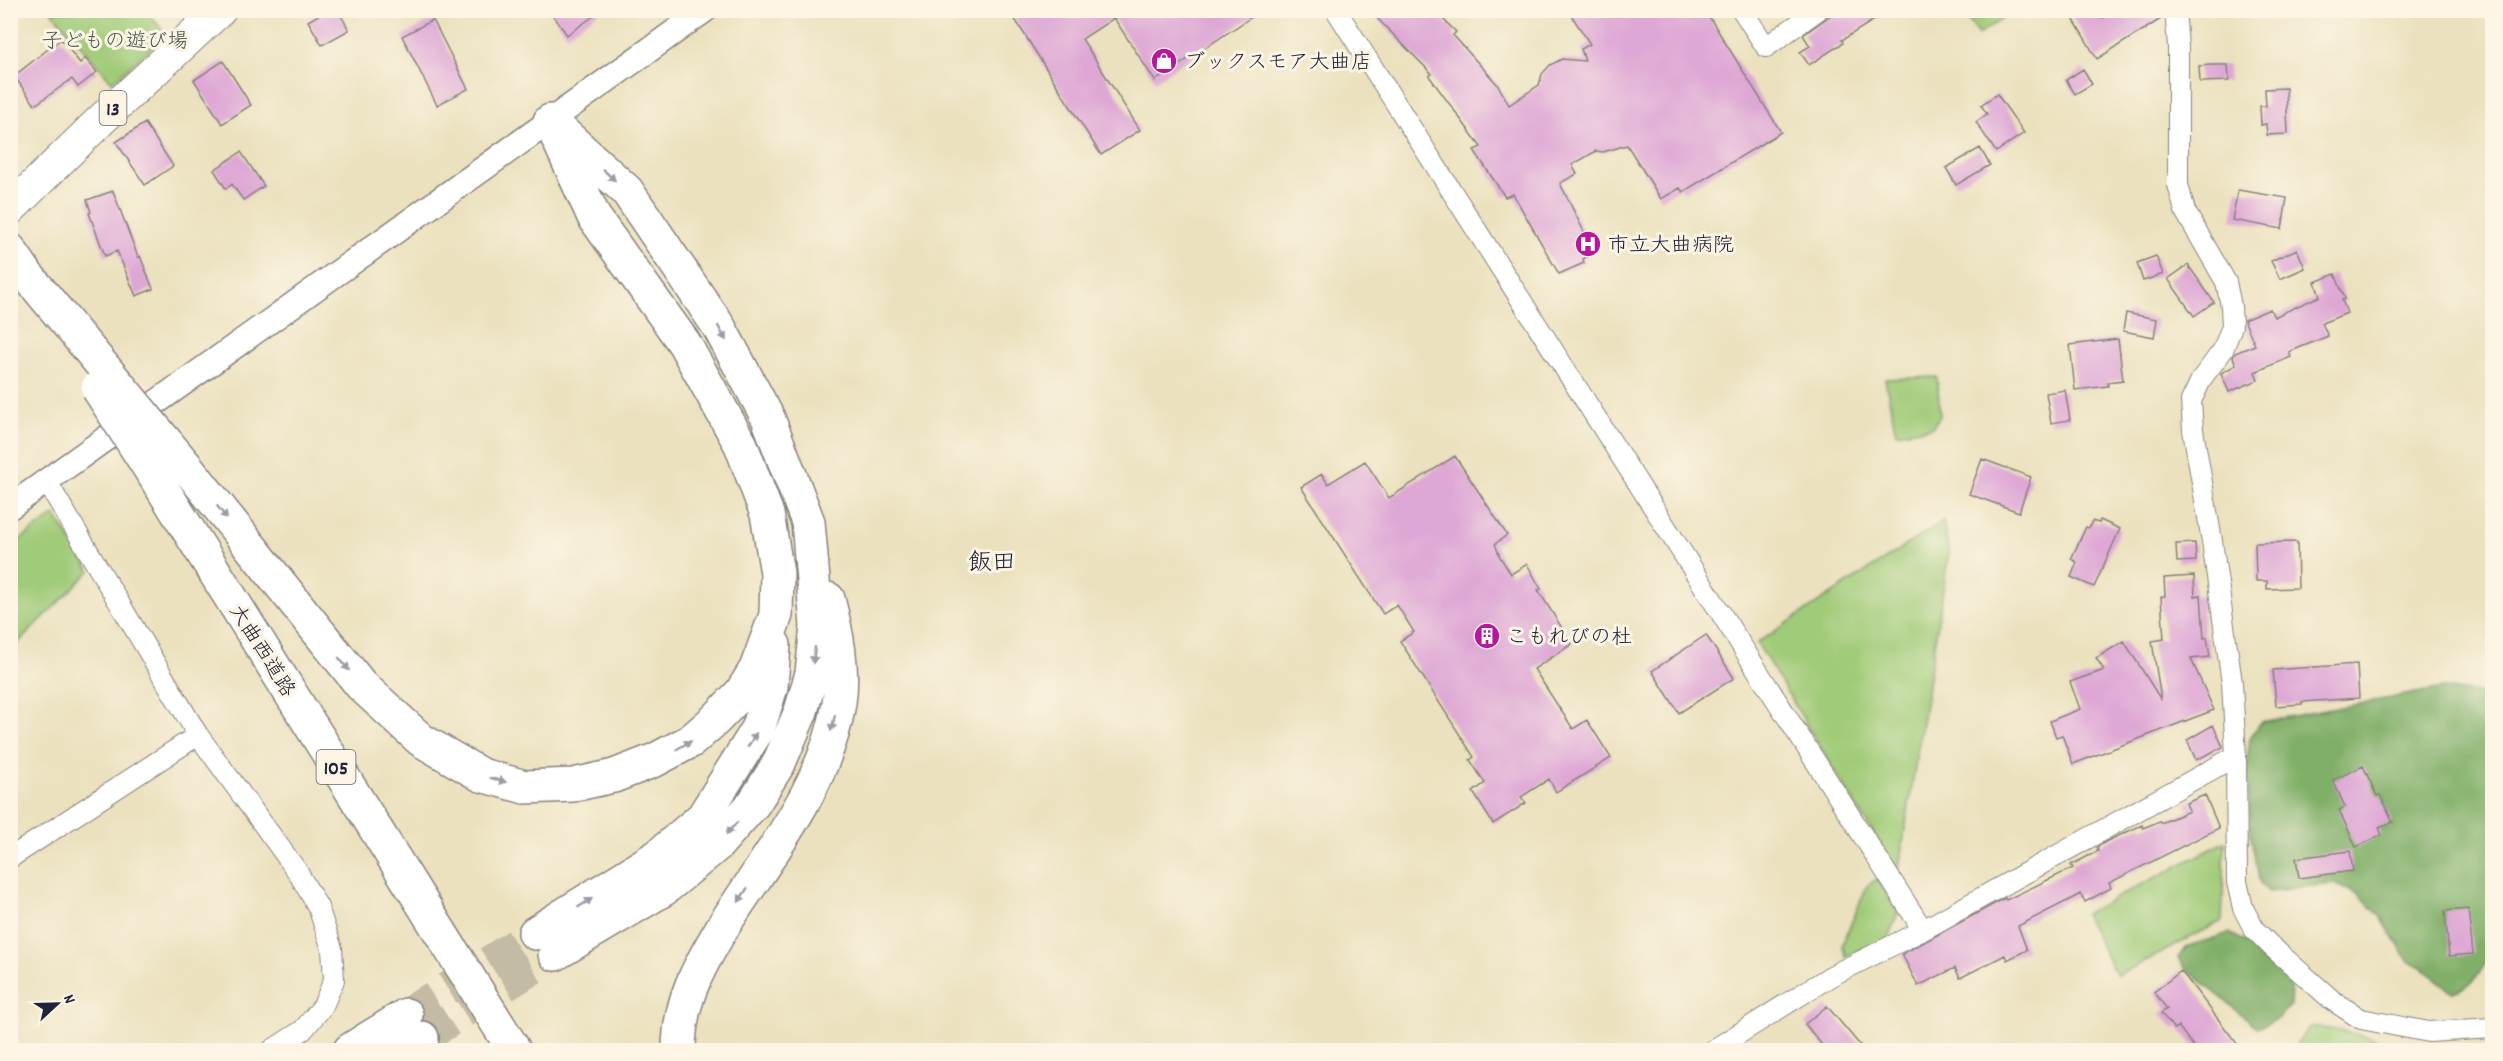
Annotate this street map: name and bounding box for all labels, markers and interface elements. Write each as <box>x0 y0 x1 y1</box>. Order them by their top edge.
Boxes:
park label: 子どもの遊び場 <box>42 28 189 58</box>
shop icon: ブックスモア大曲店 <box>1149 46 1179 76</box>
place label: ブックスモア大曲店 <box>1184 49 1372 79</box>
road number: 13 <box>100 91 126 125</box>
one-way arrow <box>601 168 616 181</box>
hospital icon: 市立大曲病院 <box>1573 229 1603 259</box>
place label: 市立大曲病院 <box>1608 232 1734 262</box>
one-way arrow <box>717 324 727 341</box>
one-way arrow <box>216 504 229 520</box>
district label: 飯田 <box>968 547 1016 581</box>
street label: 大曲西道路 <box>220 599 301 704</box>
building icon: こもれびの杜 <box>1472 621 1502 651</box>
place label: こもれびの杜 <box>1506 624 1632 654</box>
one-way arrow <box>809 645 818 664</box>
one-way arrow <box>338 656 351 672</box>
one-way arrow <box>828 714 838 732</box>
one-way arrow <box>746 732 757 748</box>
one-way arrow <box>676 739 692 750</box>
road number: 105 <box>316 750 356 784</box>
one-way arrow <box>489 776 507 785</box>
one-way arrow <box>726 820 739 835</box>
one-way arrow <box>738 886 749 903</box>
one-way arrow <box>577 897 593 908</box>
north arrow <box>27 974 87 1034</box>
text: N <box>56 991 81 1007</box>

